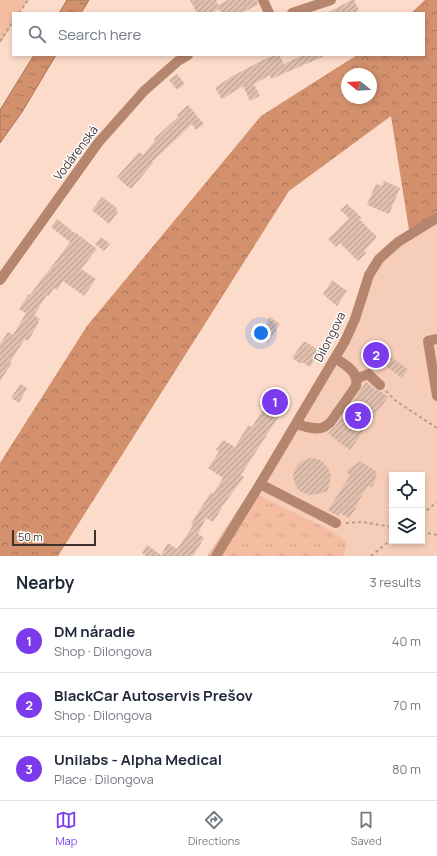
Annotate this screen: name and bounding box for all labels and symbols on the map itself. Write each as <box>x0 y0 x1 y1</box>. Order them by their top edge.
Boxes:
north arrow <box>341 68 377 104</box>
street label: Vodárenská <box>49 122 102 184</box>
street label: Dilongova <box>310 309 349 365</box>
your location <box>251 323 271 343</box>
pin: 2 <box>363 340 389 370</box>
pin: 1 <box>262 387 288 417</box>
pin: 3 <box>345 401 371 431</box>
scale bar <box>12 528 96 547</box>

